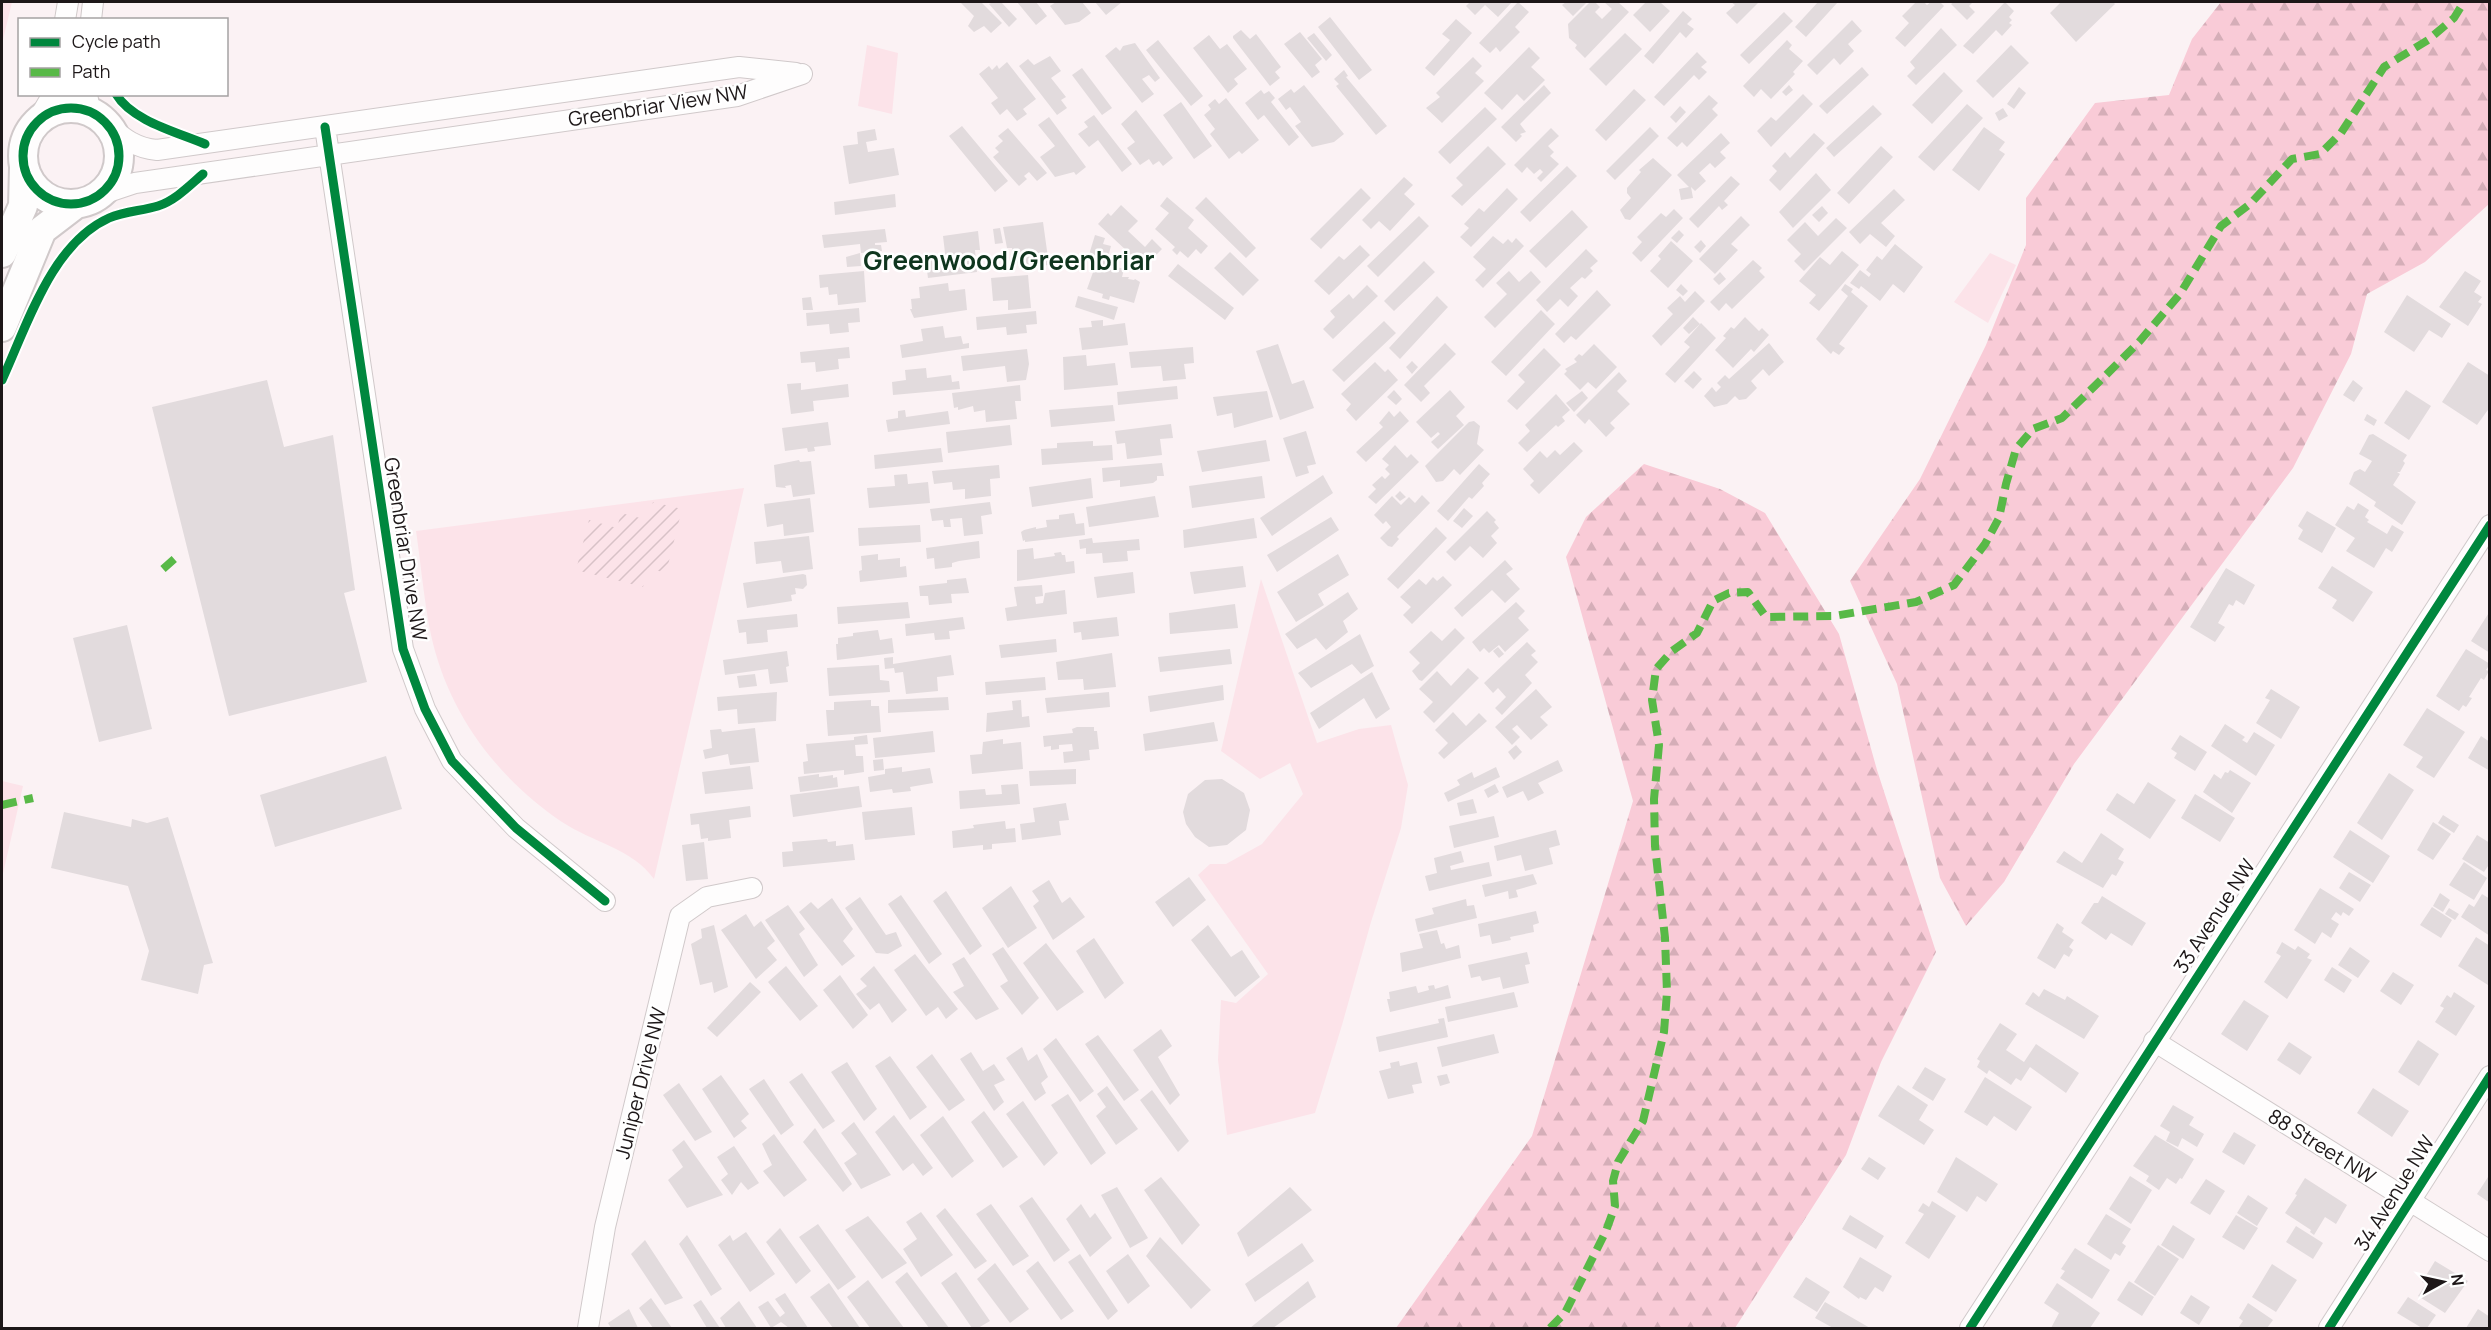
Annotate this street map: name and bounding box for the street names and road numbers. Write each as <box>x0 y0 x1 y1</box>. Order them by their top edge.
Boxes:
street label: Greenbriar View NW <box>566 77 750 133</box>
street label: Greenbriar Drive NW <box>378 455 434 643</box>
street label: 33 Avenue NW <box>2167 853 2261 978</box>
street label: Juniper Drive NW <box>608 1004 672 1162</box>
street label: 88 Street NW <box>2263 1102 2381 1190</box>
street label: 34 Avenue NW <box>2348 1130 2440 1256</box>

